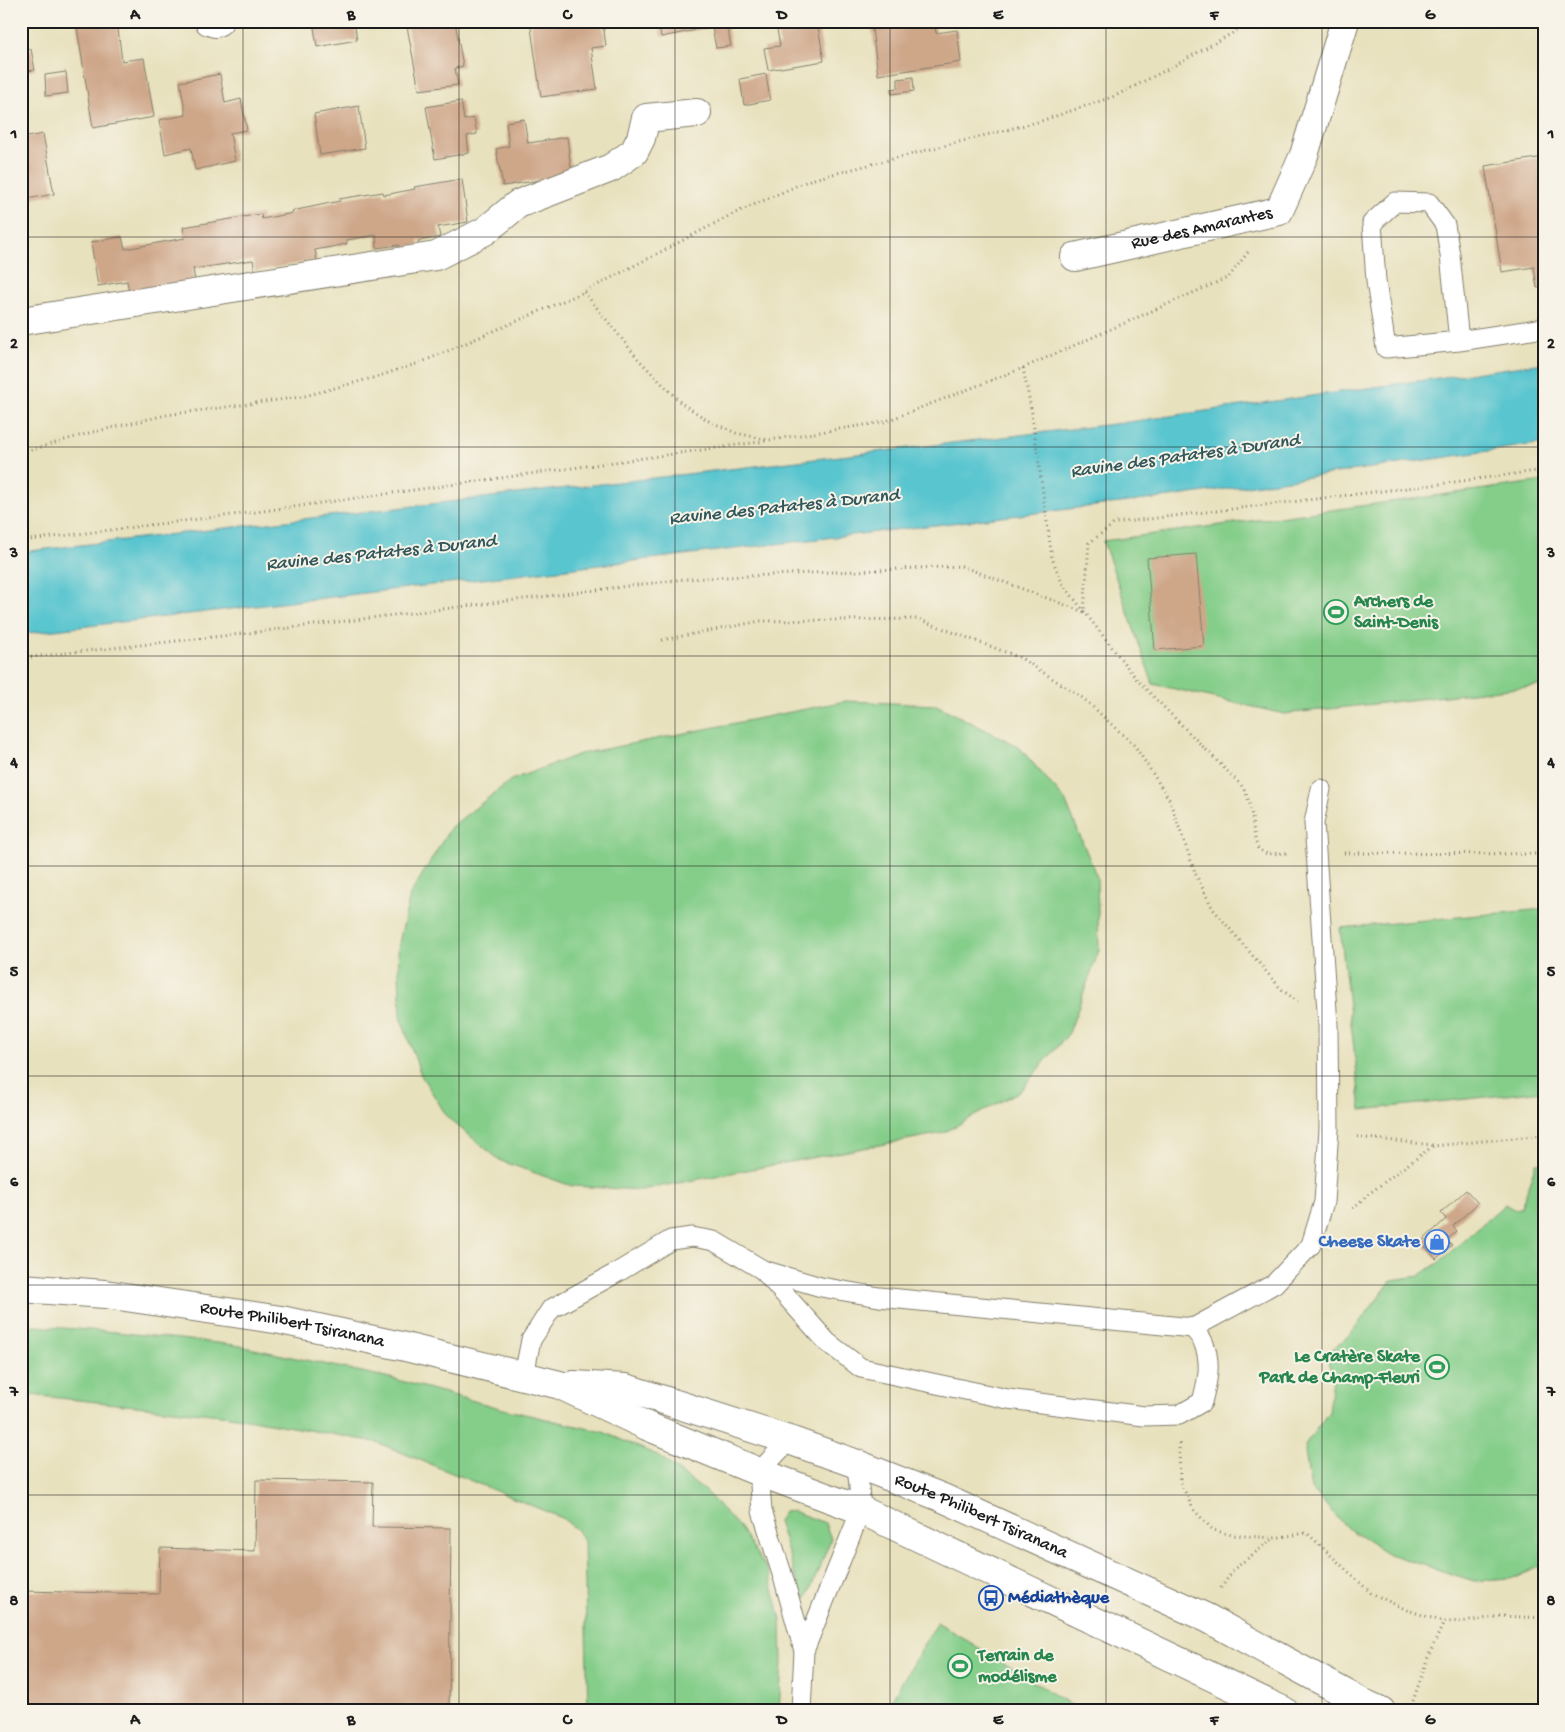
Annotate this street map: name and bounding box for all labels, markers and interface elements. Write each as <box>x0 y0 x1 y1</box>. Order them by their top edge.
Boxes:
text: A <box>129 7 141 26</box>
text: B <box>346 7 356 26</box>
text: C <box>562 7 573 26</box>
text: D <box>775 7 788 26</box>
text: E <box>993 7 1004 26</box>
text: F <box>1209 7 1220 26</box>
text: G <box>1425 7 1436 26</box>
text: 1 <box>10 126 17 145</box>
text: 1 <box>1547 126 1554 145</box>
street label: Rue des Amarantes <box>1129 202 1276 254</box>
text: 2 <box>10 336 18 355</box>
text: 2 <box>1547 336 1555 355</box>
water label: Ravine des Patates à Durand <box>1069 429 1303 484</box>
water label: Ravine des Patates à Durand <box>668 484 902 532</box>
water label: Ravine des Patates à Durand <box>265 530 499 578</box>
text: 3 <box>9 545 18 564</box>
text: 3 <box>1546 545 1555 564</box>
place label: Archers de Saint-Denis <box>1353 592 1439 634</box>
sports icon: Archers de Saint-Denis <box>1323 599 1349 625</box>
text: 4 <box>9 755 18 774</box>
text: 4 <box>1546 755 1555 774</box>
text: 5 <box>10 964 19 983</box>
text: 5 <box>1547 964 1556 983</box>
text: 6 <box>10 1174 19 1193</box>
text: 6 <box>1547 1174 1556 1193</box>
shop icon: Cheese Skate <box>1424 1229 1450 1255</box>
place label: Cheese Skate <box>1318 1232 1421 1253</box>
street label: Route Philibert Tsiranana <box>199 1298 387 1353</box>
place label: Le Cratère Skate Park de Champ-Fleuri <box>1258 1347 1421 1389</box>
sports icon: Le Cratère Skate Park de Champ-Fleuri <box>1424 1354 1450 1380</box>
text: 7 <box>9 1384 19 1403</box>
text: 7 <box>1546 1384 1556 1403</box>
street label: Route Philibert Tsiranana <box>891 1469 1072 1564</box>
bus stop icon: Médiathèque <box>978 1585 1004 1611</box>
place label: Médiathèque <box>1008 1588 1110 1609</box>
text: 8 <box>10 1593 19 1612</box>
text: 8 <box>1547 1593 1556 1612</box>
place label: Terrain de modélisme <box>976 1646 1057 1688</box>
sports icon: Terrain de modélisme <box>947 1653 973 1679</box>
text: A <box>129 1712 141 1731</box>
text: B <box>346 1712 356 1731</box>
text: C <box>562 1712 573 1731</box>
text: D <box>775 1712 788 1731</box>
text: E <box>993 1712 1004 1731</box>
text: F <box>1209 1712 1220 1731</box>
text: G <box>1425 1712 1436 1731</box>

